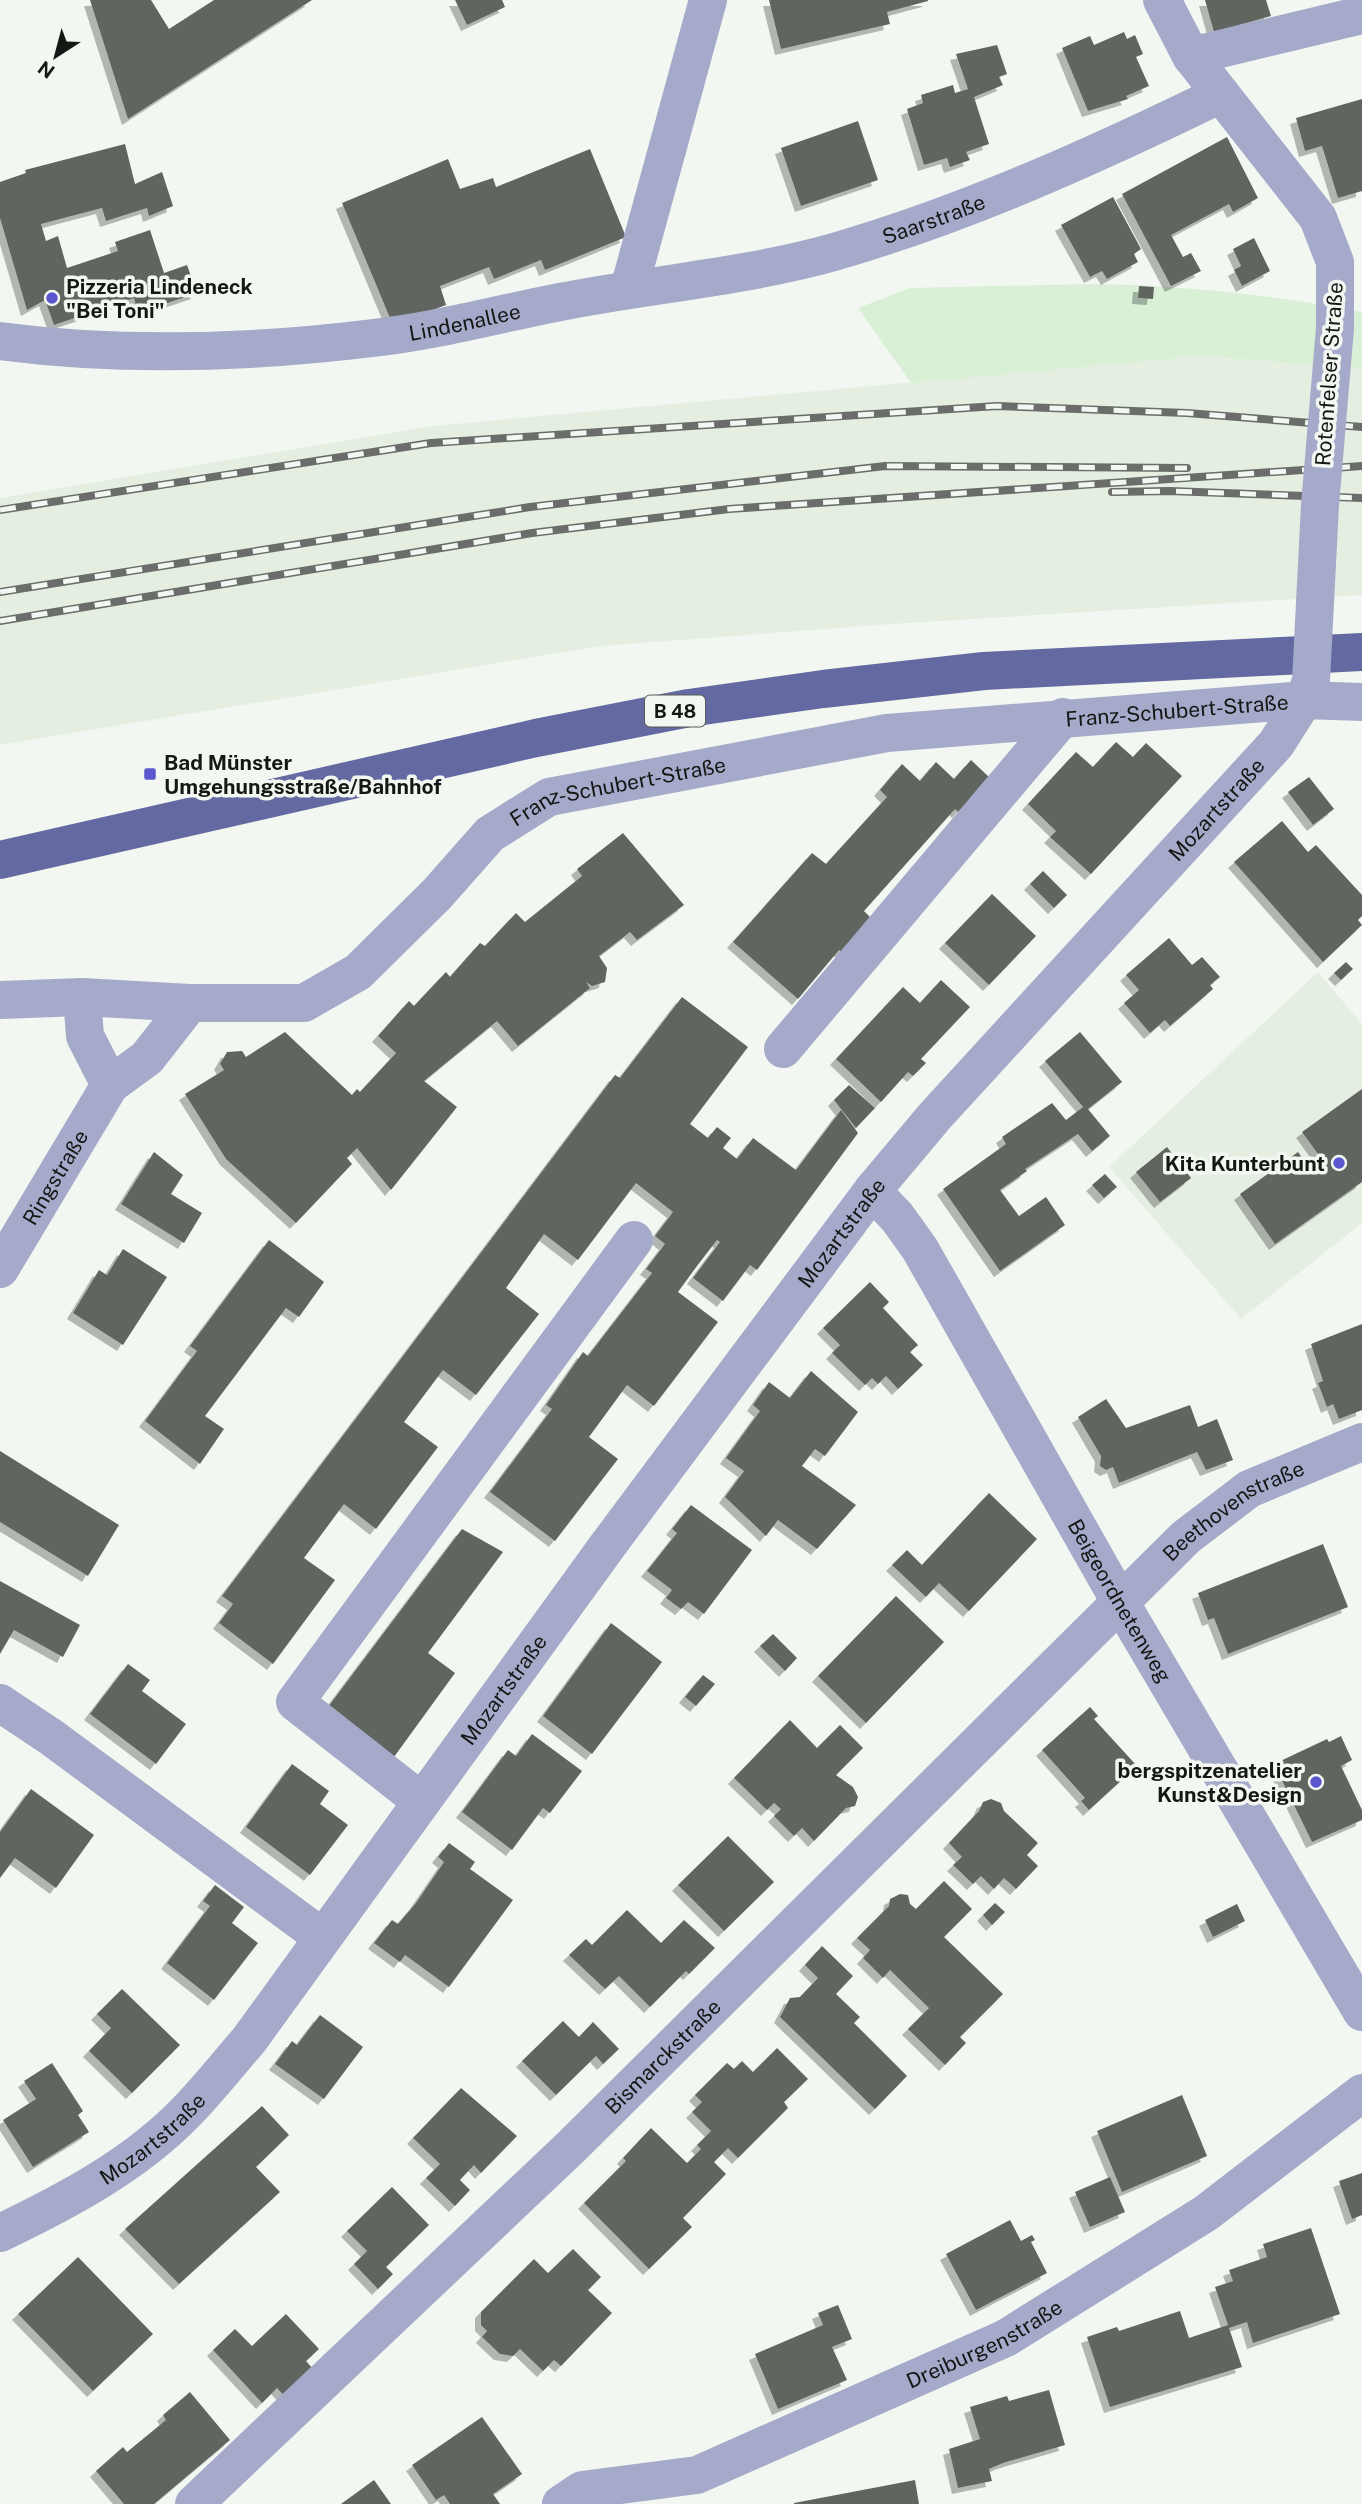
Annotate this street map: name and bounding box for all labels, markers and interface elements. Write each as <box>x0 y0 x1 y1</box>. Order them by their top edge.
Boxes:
north arrow <box>21 21 91 91</box>
text: N <box>34 56 58 83</box>
street label: Saarstraße <box>879 189 989 249</box>
place label: Pizzeria Lindeneck "Bei Toni" <box>66 274 253 323</box>
street label: Rotenfelser Straße <box>1310 281 1348 467</box>
marker: Pizzeria Lindeneck "Bei Toni" <box>44 290 60 306</box>
street label: Lindenallee <box>407 298 523 345</box>
street label: Franz-Schubert-Straße <box>1064 689 1289 731</box>
road number: B 48 <box>645 696 705 726</box>
place label: Bad Münster Umgehungsstraße/Bahnhof <box>164 750 442 799</box>
street label: Franz-Schubert-Straße <box>505 751 728 831</box>
street label: Mozartstraße <box>1163 753 1269 866</box>
marker: Bad Münster Umgehungsstraße/Bahnhof <box>142 766 158 782</box>
street label: Ringstraße <box>17 1125 93 1229</box>
place label: Kita Kunterbunt <box>1165 1151 1325 1176</box>
marker: Kita Kunterbunt <box>1331 1155 1347 1171</box>
street label: Mozartstraße <box>792 1173 890 1292</box>
street label: Beethovenstraße <box>1157 1455 1308 1566</box>
street label: Beigeordnetenweg <box>1063 1514 1177 1687</box>
street label: Mozartstraße <box>455 1629 552 1749</box>
place label: bergspitzenatelier Kunst&Design <box>1118 1758 1302 1807</box>
marker: bergspitzenatelier Kunst&Design <box>1308 1774 1324 1790</box>
street label: Bismarckstraße <box>599 1994 726 2119</box>
street label: Mozartstraße <box>95 2088 210 2189</box>
street label: Dreiburgenstraße <box>902 2294 1067 2393</box>

